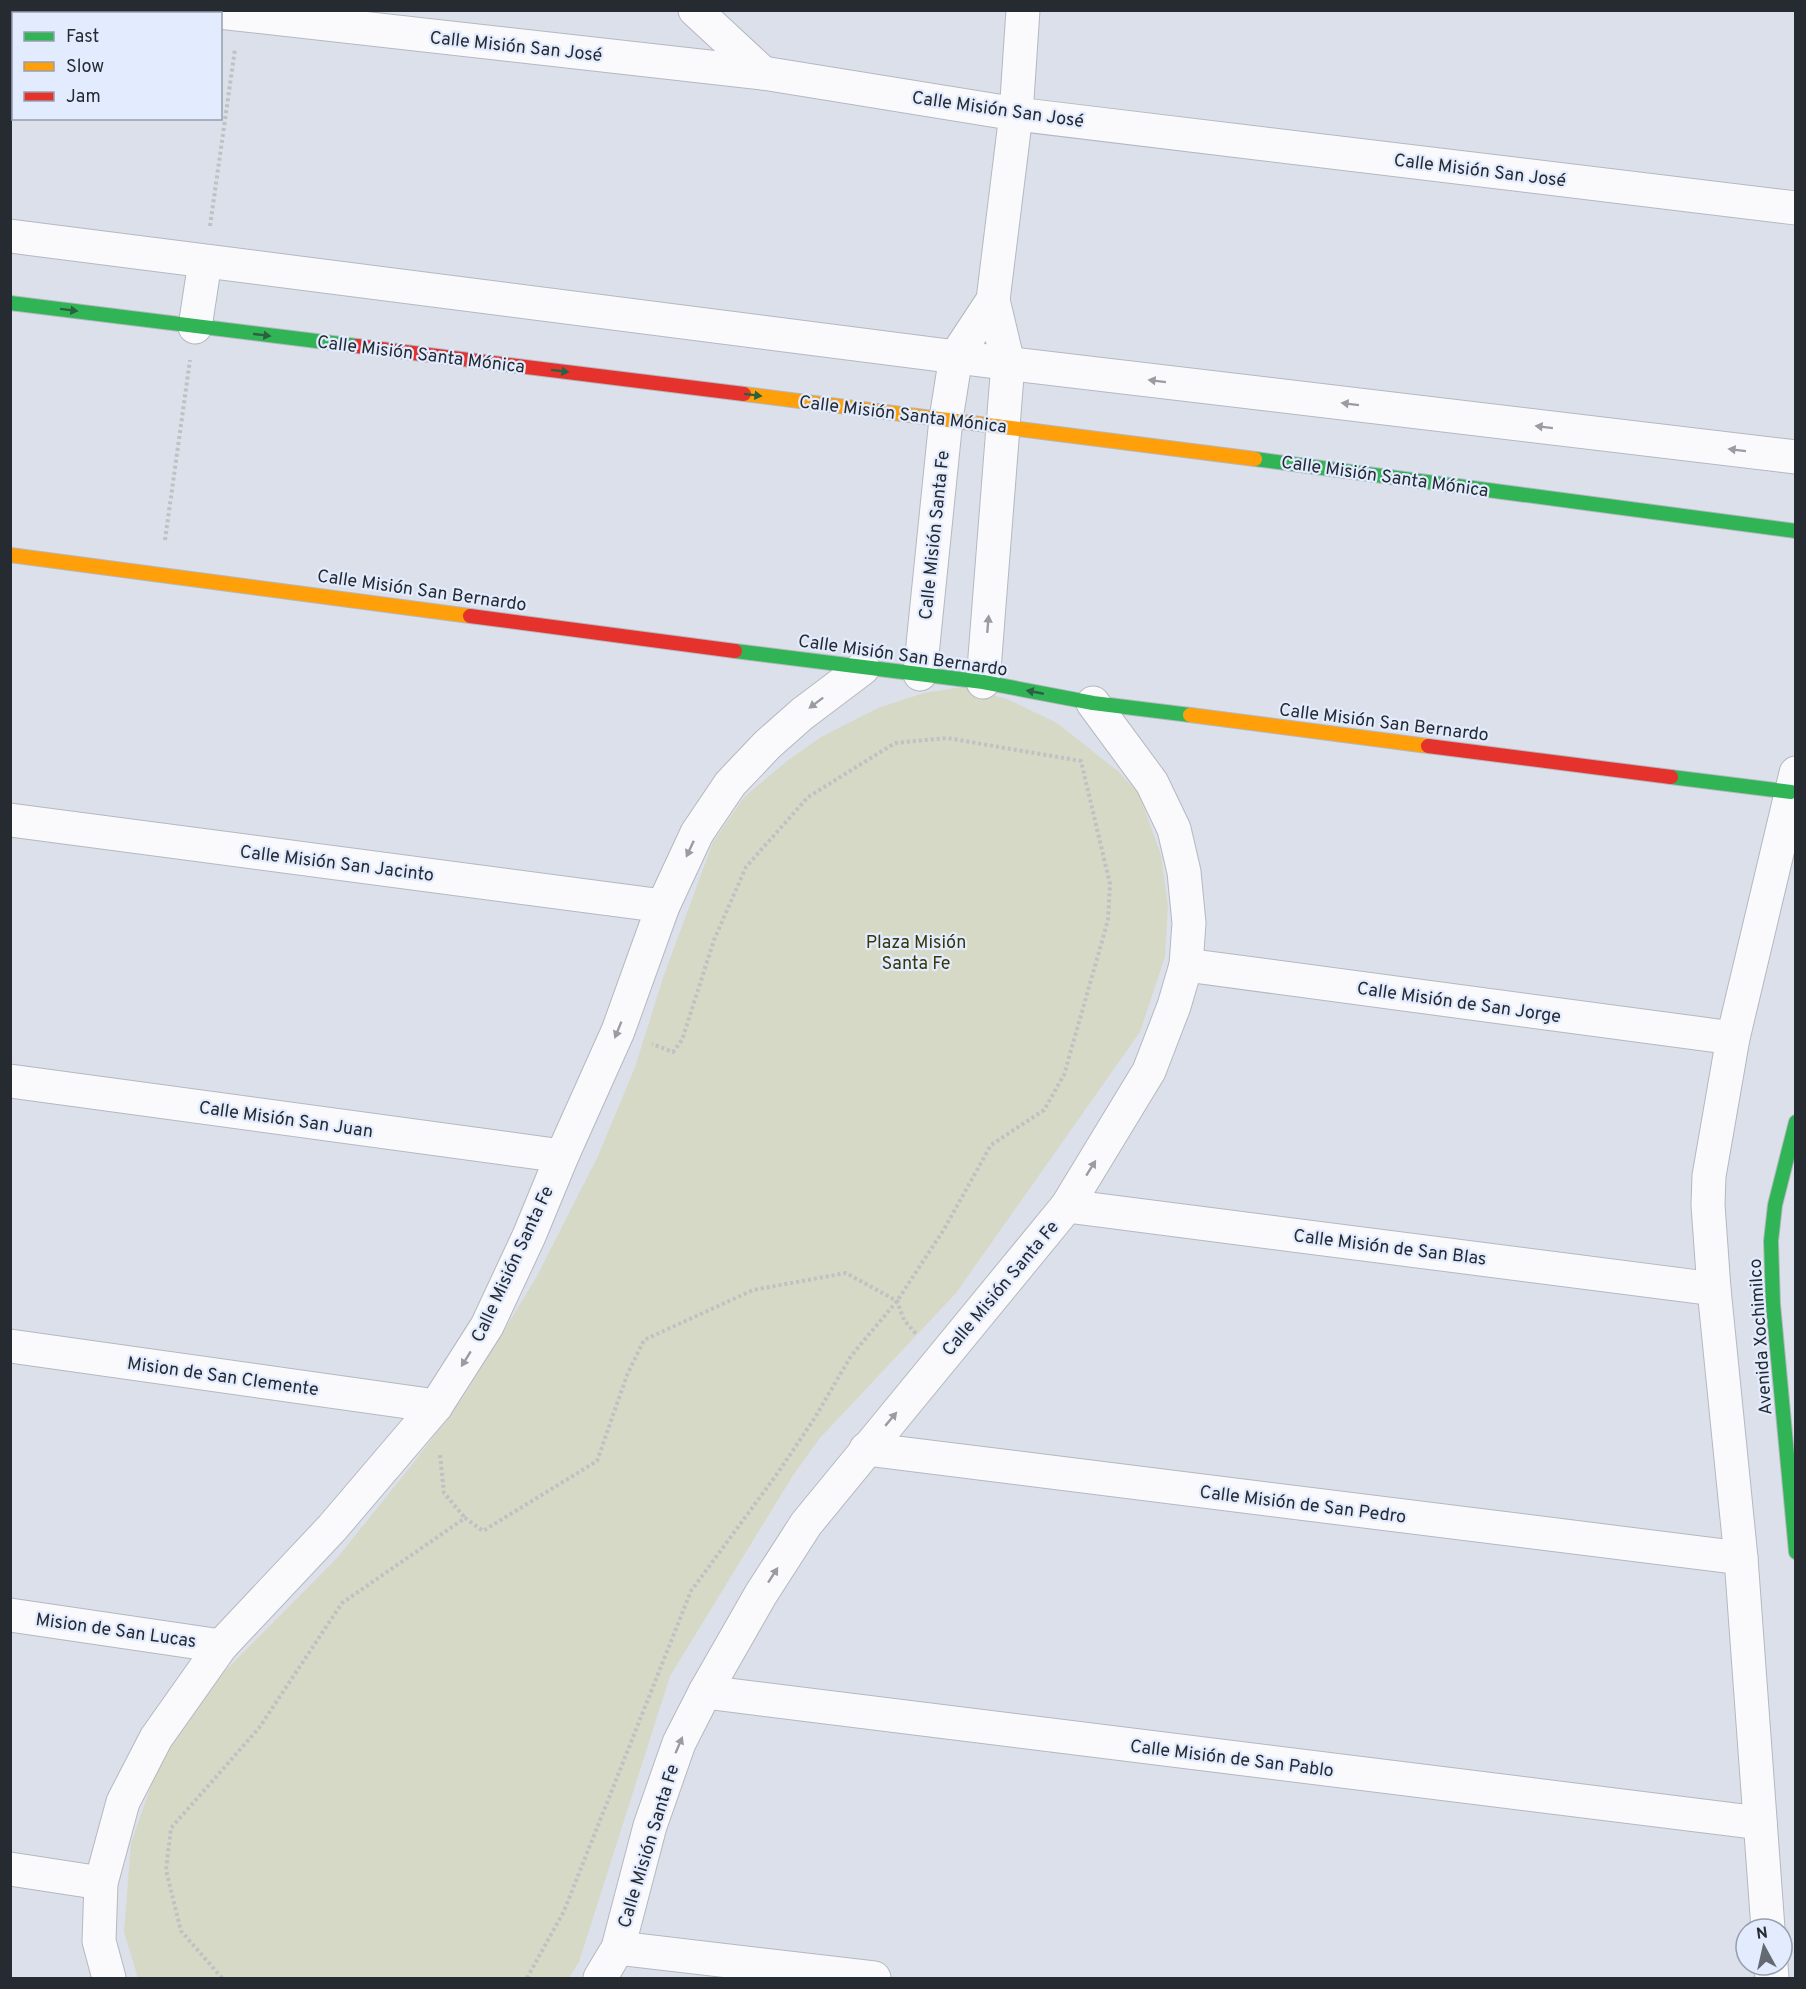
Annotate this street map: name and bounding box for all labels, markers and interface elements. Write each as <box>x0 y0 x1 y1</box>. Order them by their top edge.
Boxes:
legend <box>12 12 222 120</box>
text: Fast <box>66 26 99 49</box>
street label: Calle Misión San José <box>428 27 603 68</box>
text: Slow <box>66 56 104 79</box>
text: Jam <box>66 86 101 109</box>
street label: Calle Misión San José <box>910 87 1085 134</box>
street label: Calle Misión San José <box>1392 150 1567 193</box>
one-way arrow <box>59 306 78 315</box>
one-way arrow <box>253 330 272 340</box>
street label: Calle Misión Santa Mónica <box>316 331 526 380</box>
one-way arrow <box>550 367 569 376</box>
one-way arrow <box>1147 376 1166 385</box>
one-way arrow <box>744 390 763 400</box>
street label: Calle Misión Santa Mónica <box>798 391 1008 440</box>
one-way arrow <box>1341 399 1360 408</box>
one-way arrow <box>1534 422 1553 432</box>
one-way arrow <box>1728 445 1747 455</box>
street label: Calle Misión Santa Fe <box>915 449 956 621</box>
street label: Calle Misión Santa Mónica <box>1280 452 1490 503</box>
street label: Calle Misión San Bernardo <box>316 565 528 618</box>
one-way arrow <box>983 614 993 633</box>
street label: Calle Misión San Bernardo <box>797 630 1009 683</box>
one-way arrow <box>1026 687 1045 696</box>
one-way arrow <box>809 697 824 709</box>
street label: Calle Misión San Bernardo <box>1278 699 1490 748</box>
street label: Calle Misión San Jacinto <box>238 841 435 888</box>
one-way arrow <box>685 841 694 858</box>
park label: Plaza Misión Santa Fe <box>866 932 966 976</box>
street label: Calle Misión de San Jorge <box>1355 978 1562 1029</box>
one-way arrow <box>613 1022 623 1040</box>
street label: Calle Misión San Juan <box>197 1097 374 1144</box>
one-way arrow <box>1085 1160 1096 1177</box>
street label: Calle Misión Santa Fe <box>467 1183 560 1347</box>
street label: Calle Misión Santa Fe <box>938 1216 1065 1361</box>
street label: Calle Misión de San Blas <box>1292 1225 1488 1272</box>
street label: Avenida Xochimilco <box>1745 1258 1778 1416</box>
one-way arrow <box>460 1351 471 1367</box>
street label: Mision de San Clemente <box>126 1353 320 1402</box>
one-way arrow <box>884 1411 897 1427</box>
street label: Calle Misión de San Pedro <box>1198 1481 1407 1530</box>
one-way arrow <box>768 1566 779 1583</box>
street label: Mision de San Lucas <box>34 1609 198 1654</box>
one-way arrow <box>675 1736 684 1754</box>
street label: Calle Misión de San Pablo <box>1129 1736 1335 1783</box>
street label: Calle Misión Santa Fe <box>614 1762 685 1931</box>
north arrow <box>1734 1917 1794 1977</box>
text: N <box>1755 1923 1769 1945</box>

